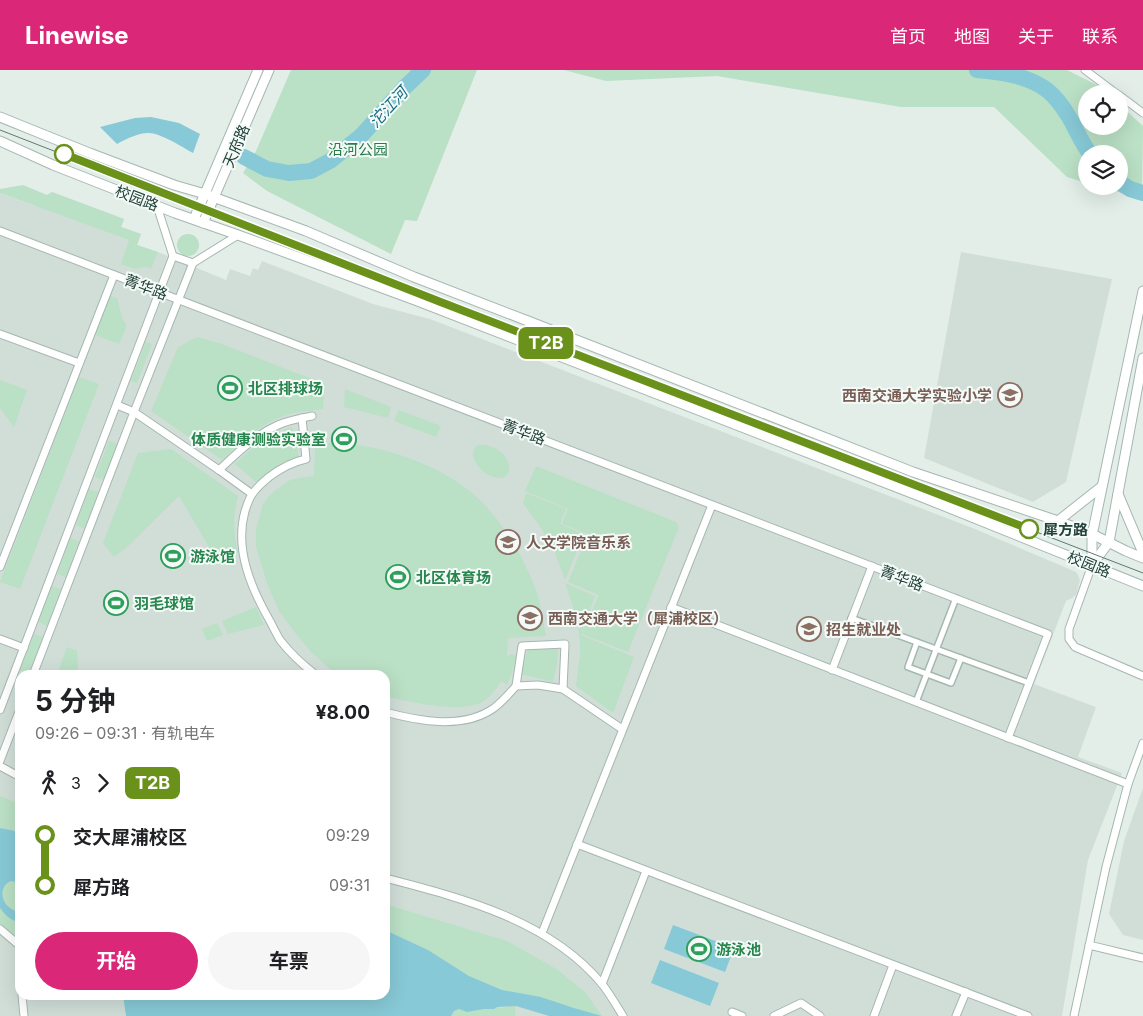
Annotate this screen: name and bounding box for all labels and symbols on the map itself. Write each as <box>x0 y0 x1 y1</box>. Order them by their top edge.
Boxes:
water label: 沱江河 <box>364 80 414 131</box>
street label: 天府路 <box>218 122 254 170</box>
park label: 沿河公园 <box>328 140 388 159</box>
unlabelled marker <box>54 144 74 164</box>
street label: 校园路 <box>113 181 161 215</box>
street label: 菁华路 <box>122 270 170 304</box>
line badge: T2B <box>517 327 575 359</box>
sports icon: 北区排球场 <box>217 375 243 401</box>
place label: 北区排球场 <box>248 379 323 398</box>
school or university icon: 西南交通大学实验小学 <box>997 382 1023 408</box>
place label: 西南交通大学实验小学 <box>842 386 992 405</box>
street label: 菁华路 <box>500 415 548 449</box>
sports icon: 体质健康测验实验室 <box>331 426 357 452</box>
place label: 体质健康测验实验室 <box>191 430 326 449</box>
marker: 犀方路 <box>1019 519 1039 539</box>
place label: 犀方路 <box>1043 520 1088 539</box>
school or university icon: 人文学院音乐系 <box>495 529 521 555</box>
place label: 人文学院音乐系 <box>526 533 631 552</box>
sports icon: 游泳馆 <box>160 543 186 569</box>
place label: 游泳馆 <box>190 547 235 566</box>
street label: 校园路 <box>1065 547 1113 581</box>
street label: 菁华路 <box>878 561 926 595</box>
sports icon: 北区体育场 <box>385 564 411 590</box>
place label: 北区体育场 <box>416 568 491 587</box>
sports icon: 羽毛球馆 <box>103 590 129 616</box>
place label: 羽毛球馆 <box>134 594 194 613</box>
school or university icon: 西南交通大学（犀浦校区） <box>517 605 543 631</box>
place label: 西南交通大学（犀浦校区） <box>548 609 728 628</box>
school or university icon: 招生就业处 <box>796 616 822 642</box>
place label: 招生就业处 <box>826 620 901 639</box>
sports icon: 游泳池 <box>686 936 712 962</box>
place label: 游泳池 <box>716 940 761 959</box>

